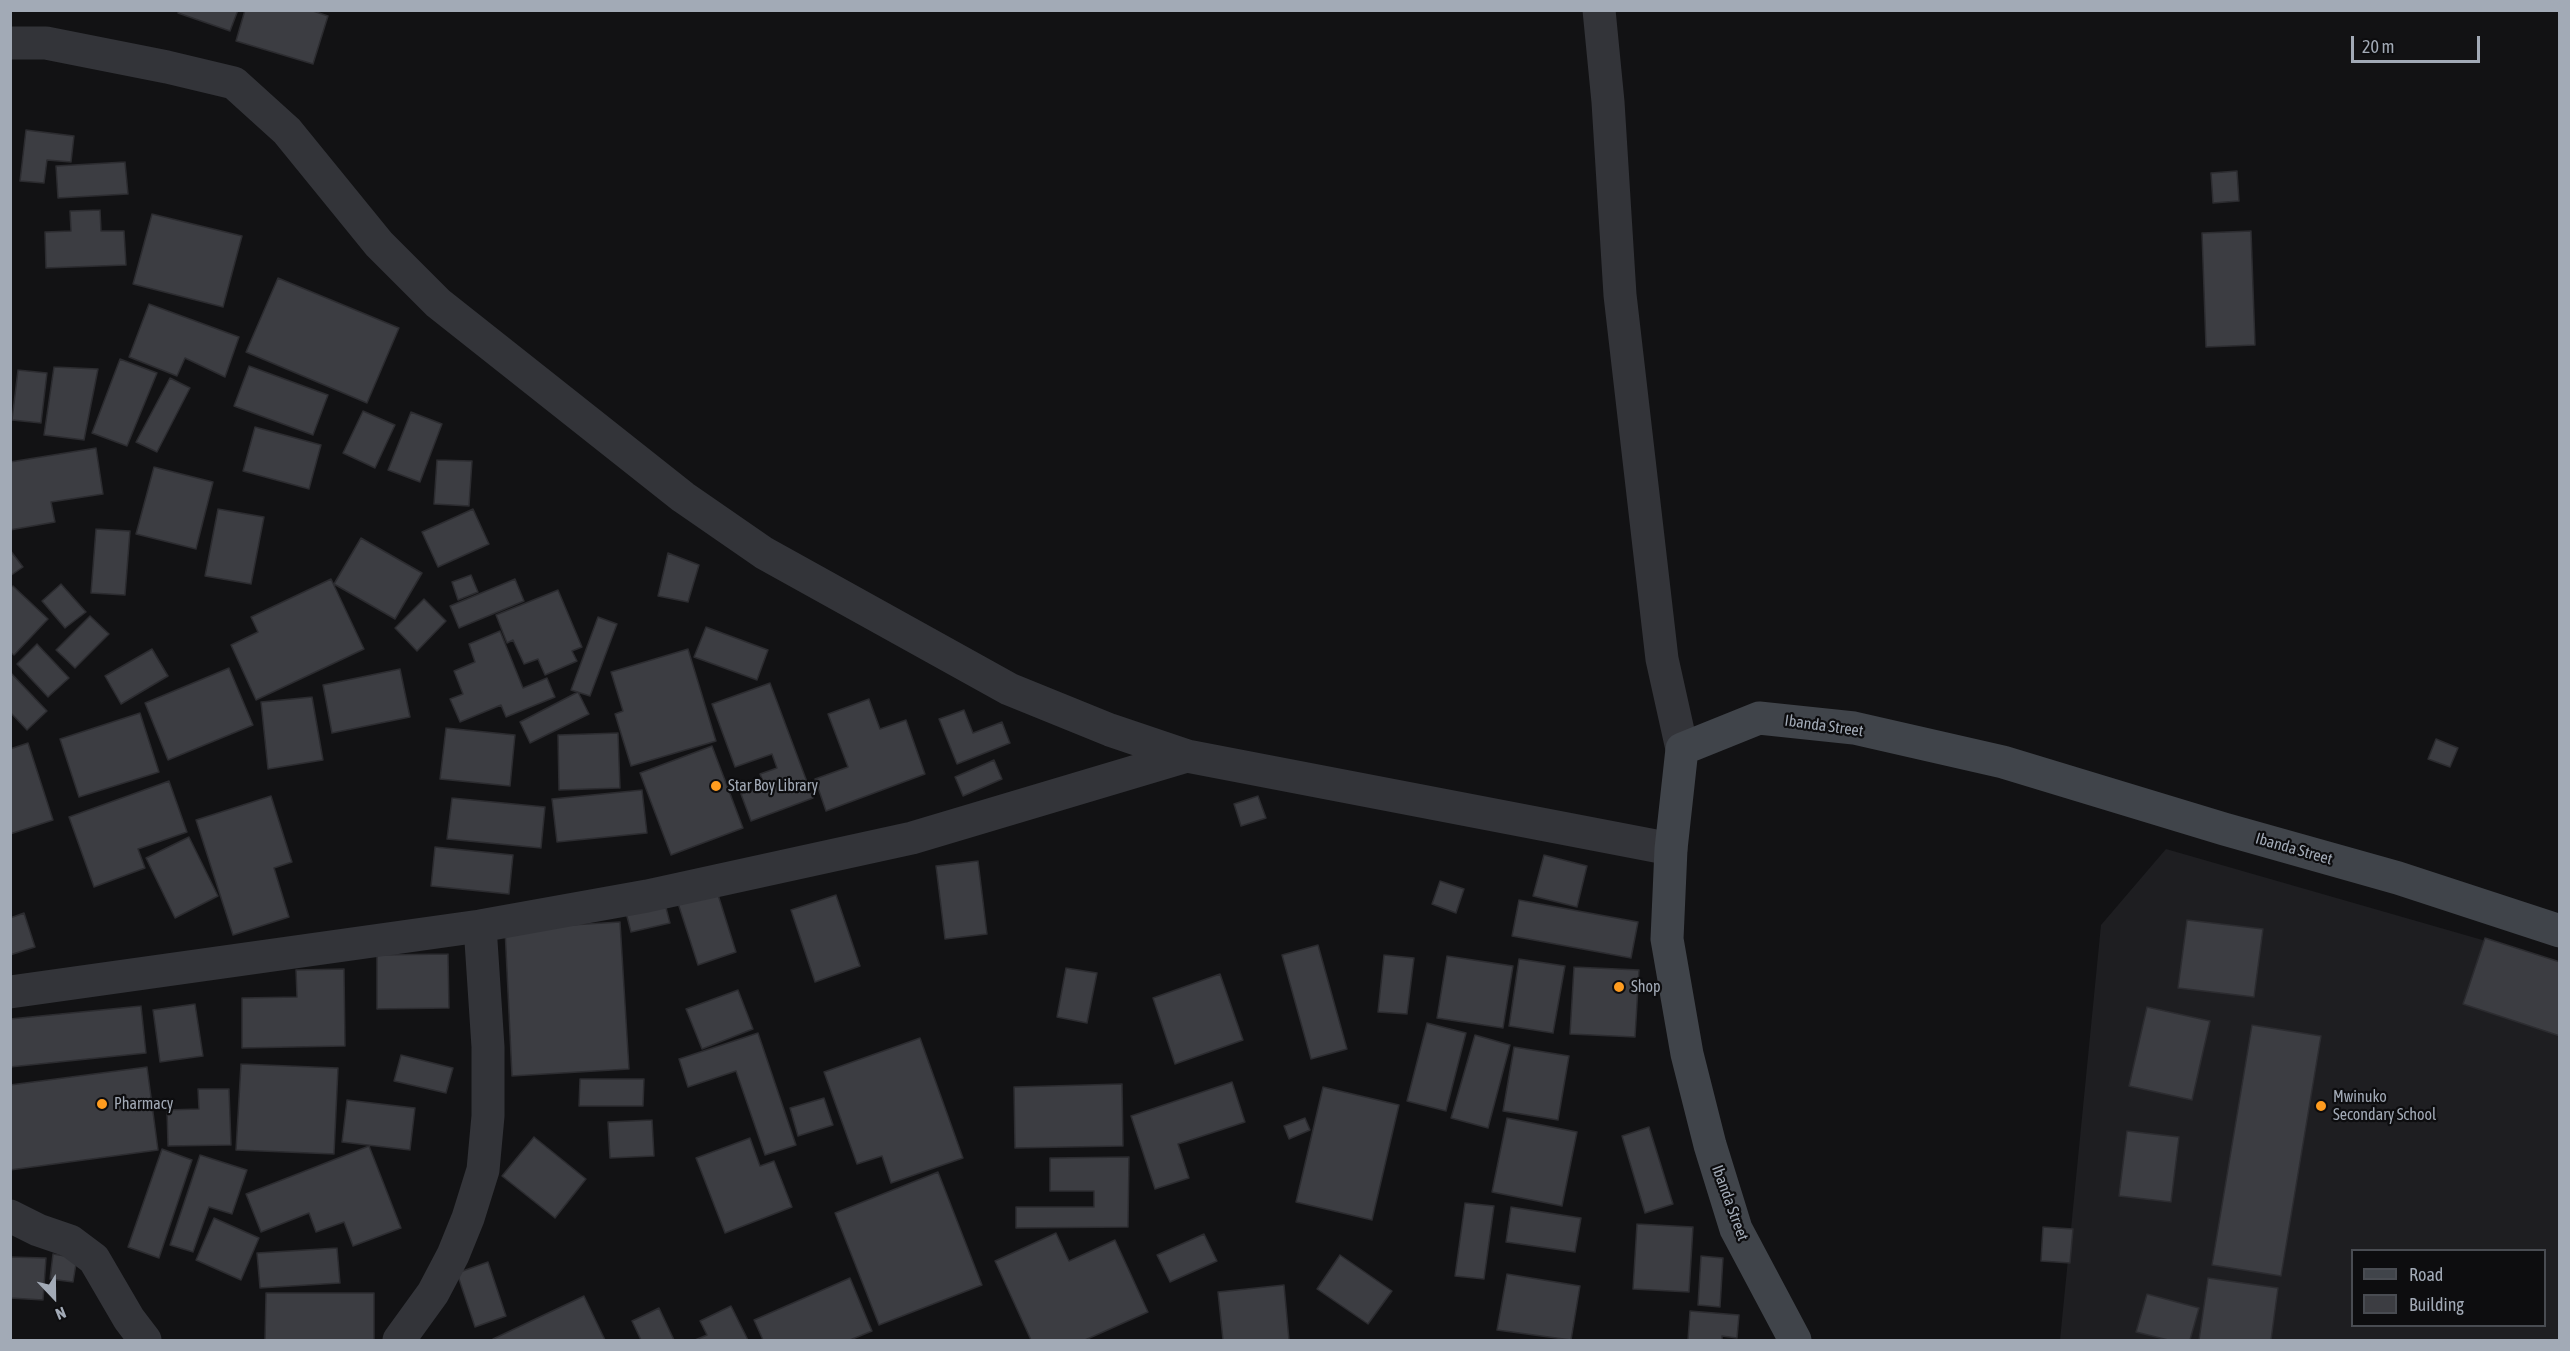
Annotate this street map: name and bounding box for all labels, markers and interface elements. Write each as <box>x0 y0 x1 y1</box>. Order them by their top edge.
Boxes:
scale bar <box>2354 24 2483 62</box>
text: 20 m <box>2362 36 2394 57</box>
street label: Ibanda Street <box>1783 711 1865 741</box>
place label: Star Boy Library <box>728 776 818 796</box>
marker: Star Boy Library <box>709 779 723 793</box>
street label: Ibanda Street <box>2253 829 2335 869</box>
place label: Shop <box>1631 977 1661 997</box>
marker: Shop <box>1612 980 1626 994</box>
place label: Mwinuko Secondary School <box>2333 1087 2436 1125</box>
place label: Pharmacy <box>114 1094 173 1114</box>
marker: Pharmacy <box>95 1097 109 1111</box>
marker: Mwinuko Secondary School <box>2314 1099 2328 1113</box>
street label: Ibanda Street <box>1707 1163 1753 1243</box>
legend <box>2351 1249 2546 1327</box>
text: Road <box>2409 1264 2443 1285</box>
north arrow <box>24 1267 84 1327</box>
text: Building <box>2409 1294 2464 1315</box>
text: N <box>53 1304 69 1324</box>

